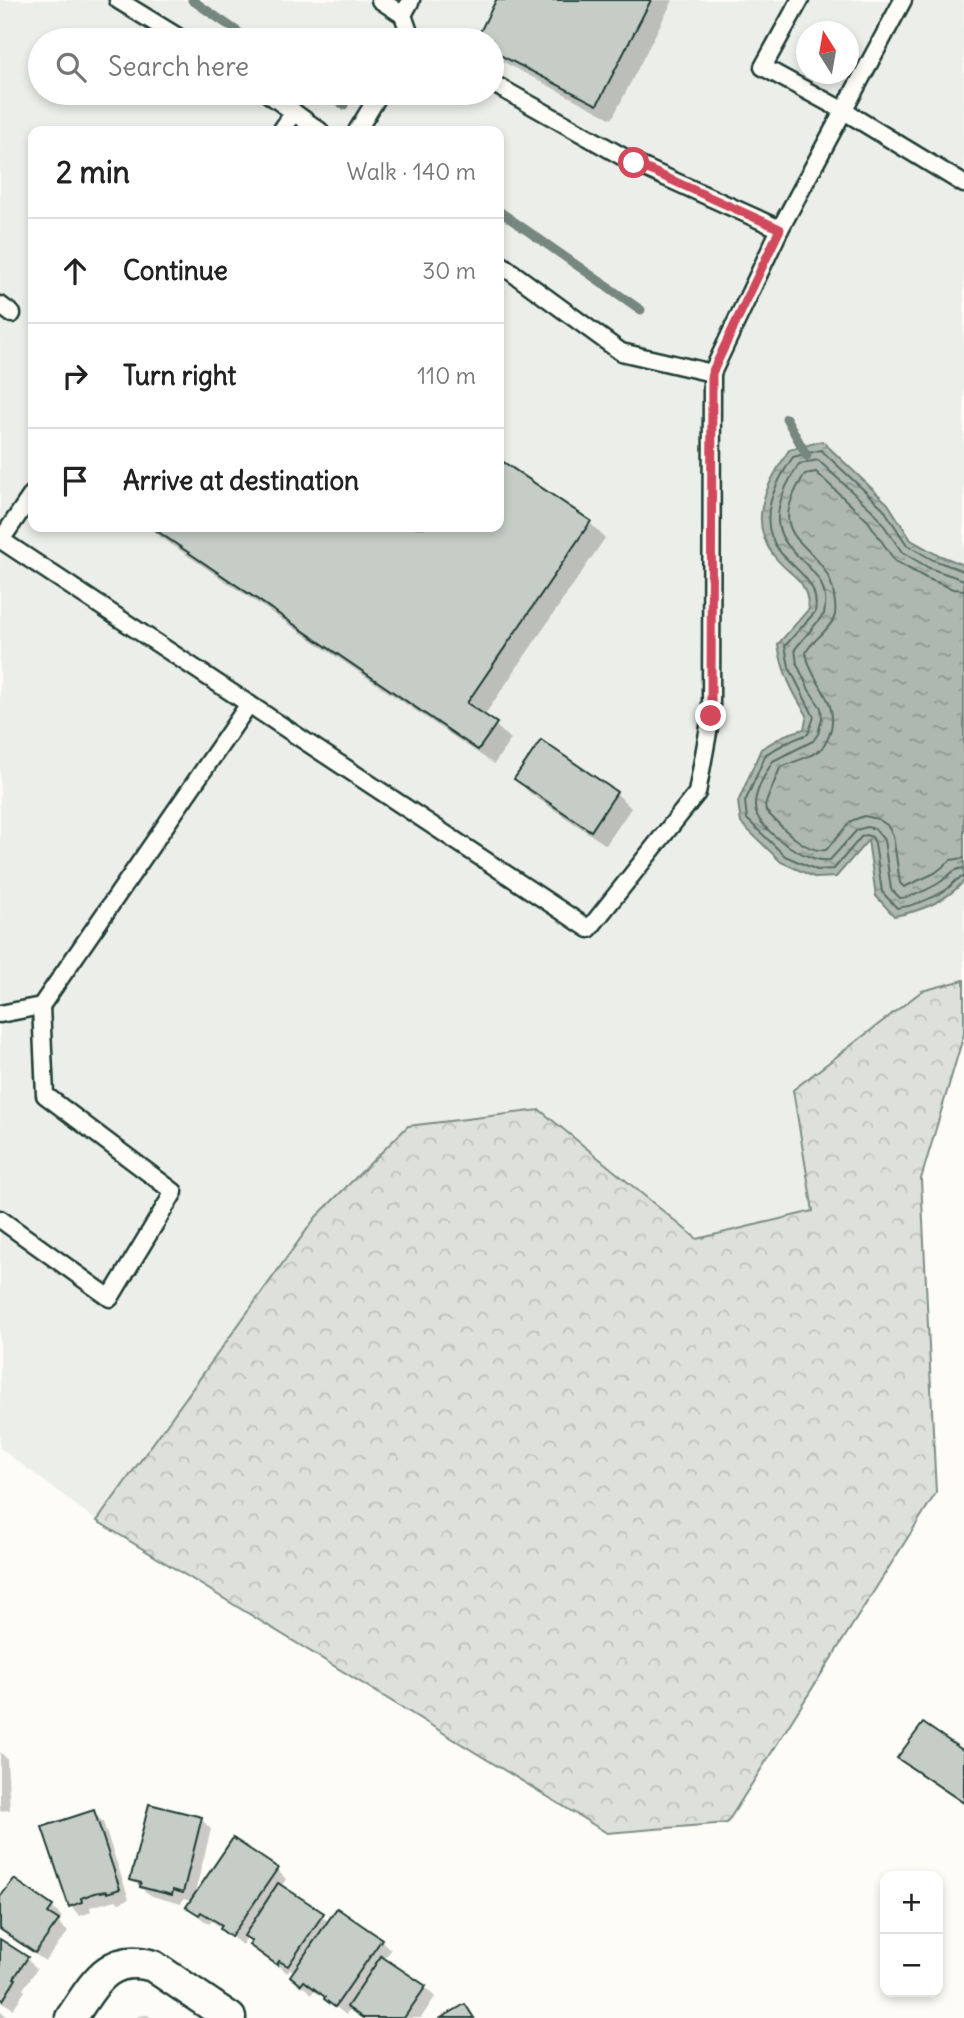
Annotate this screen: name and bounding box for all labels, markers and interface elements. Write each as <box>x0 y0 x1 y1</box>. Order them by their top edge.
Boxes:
north arrow <box>796 21 859 84</box>
search box <box>28 28 504 105</box>
icon: search <box>52 48 90 86</box>
text: Search here <box>108 50 249 83</box>
route start <box>618 147 649 178</box>
text: 2 min <box>56 153 130 191</box>
text: Walk · 140 m <box>347 157 476 186</box>
icon: ahead <box>56 252 94 290</box>
text: Continue <box>123 254 228 287</box>
text: 30 m <box>422 256 476 285</box>
icon: right <box>56 357 94 395</box>
text: Turn right <box>123 359 236 392</box>
text: 110 m <box>417 361 476 390</box>
icon: arrive <box>56 462 94 500</box>
text: Arrive at destination <box>123 464 359 497</box>
route end <box>695 700 726 731</box>
map controls <box>880 1871 943 1997</box>
button: + <box>880 1871 943 1934</box>
button: − <box>880 1934 943 1997</box>

